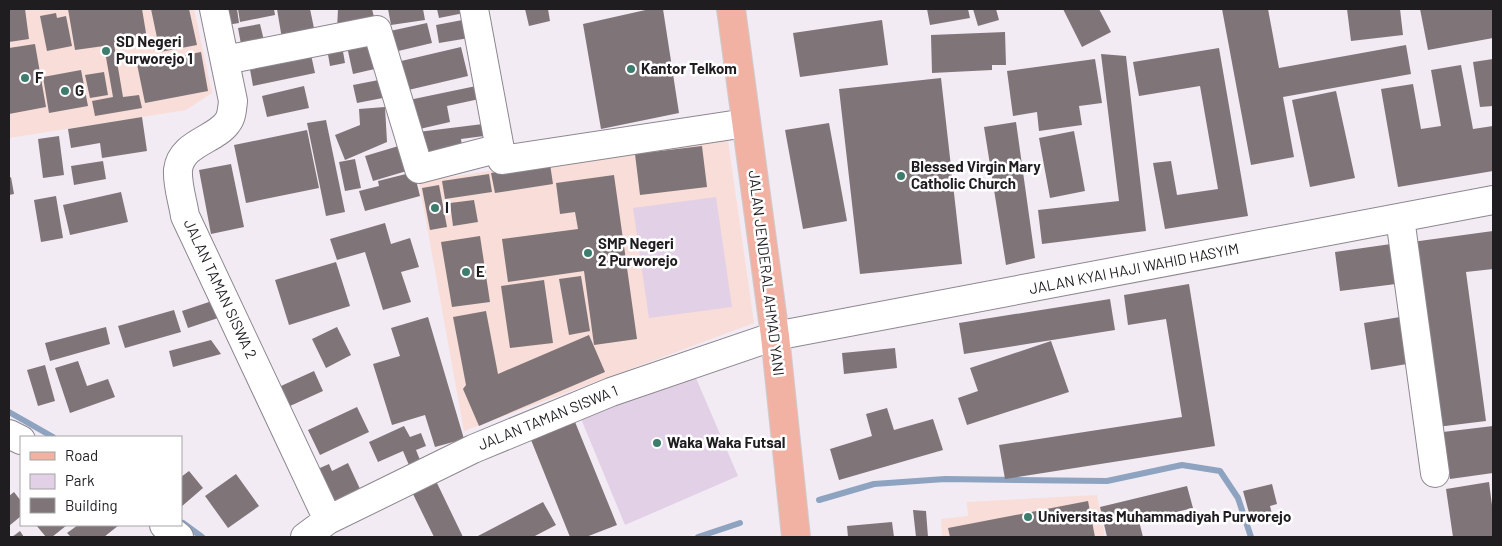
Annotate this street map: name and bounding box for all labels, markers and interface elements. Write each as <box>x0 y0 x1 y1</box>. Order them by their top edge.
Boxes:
place label: SD Negeri Purworejo 1 <box>116 32 193 67</box>
marker: SD Negeri Purworejo 1 <box>100 45 112 57</box>
place label: Kantor Telkom <box>641 59 737 77</box>
marker: Kantor Telkom <box>625 63 637 75</box>
place label: F <box>35 68 44 86</box>
marker: F <box>19 72 31 84</box>
place label: G <box>75 81 84 99</box>
marker: G <box>59 85 71 97</box>
place label: Blessed Virgin Mary Catholic Church <box>911 157 1041 192</box>
street label: JALAN JENDERAL AHMAD YANI <box>745 169 789 377</box>
marker: Blessed Virgin Mary Catholic Church <box>895 170 907 182</box>
place label: I <box>445 198 449 216</box>
marker: I <box>429 202 441 214</box>
street label: JALAN TAMAN SISWA 2 <box>181 216 261 361</box>
place label: SMP Negeri 2 Purworejo <box>598 234 678 269</box>
street label: JALAN KYAI HAJI WAHID HASYIM <box>1027 239 1240 297</box>
marker: SMP Negeri 2 Purworejo <box>582 247 594 259</box>
place label: E <box>476 262 485 280</box>
marker: E <box>460 266 472 278</box>
street label: JALAN TAMAN SISWA 1 <box>475 381 620 453</box>
place label: Waka Waka Futsal <box>667 433 785 451</box>
legend <box>20 436 182 526</box>
marker: Waka Waka Futsal <box>651 437 663 449</box>
text: Road <box>65 446 98 464</box>
text: Park <box>65 471 95 489</box>
text: Building <box>65 496 118 514</box>
place label: Universitas Muhammadiyah Purworejo <box>1038 507 1291 525</box>
marker: Universitas Muhammadiyah Purworejo <box>1022 511 1034 523</box>

